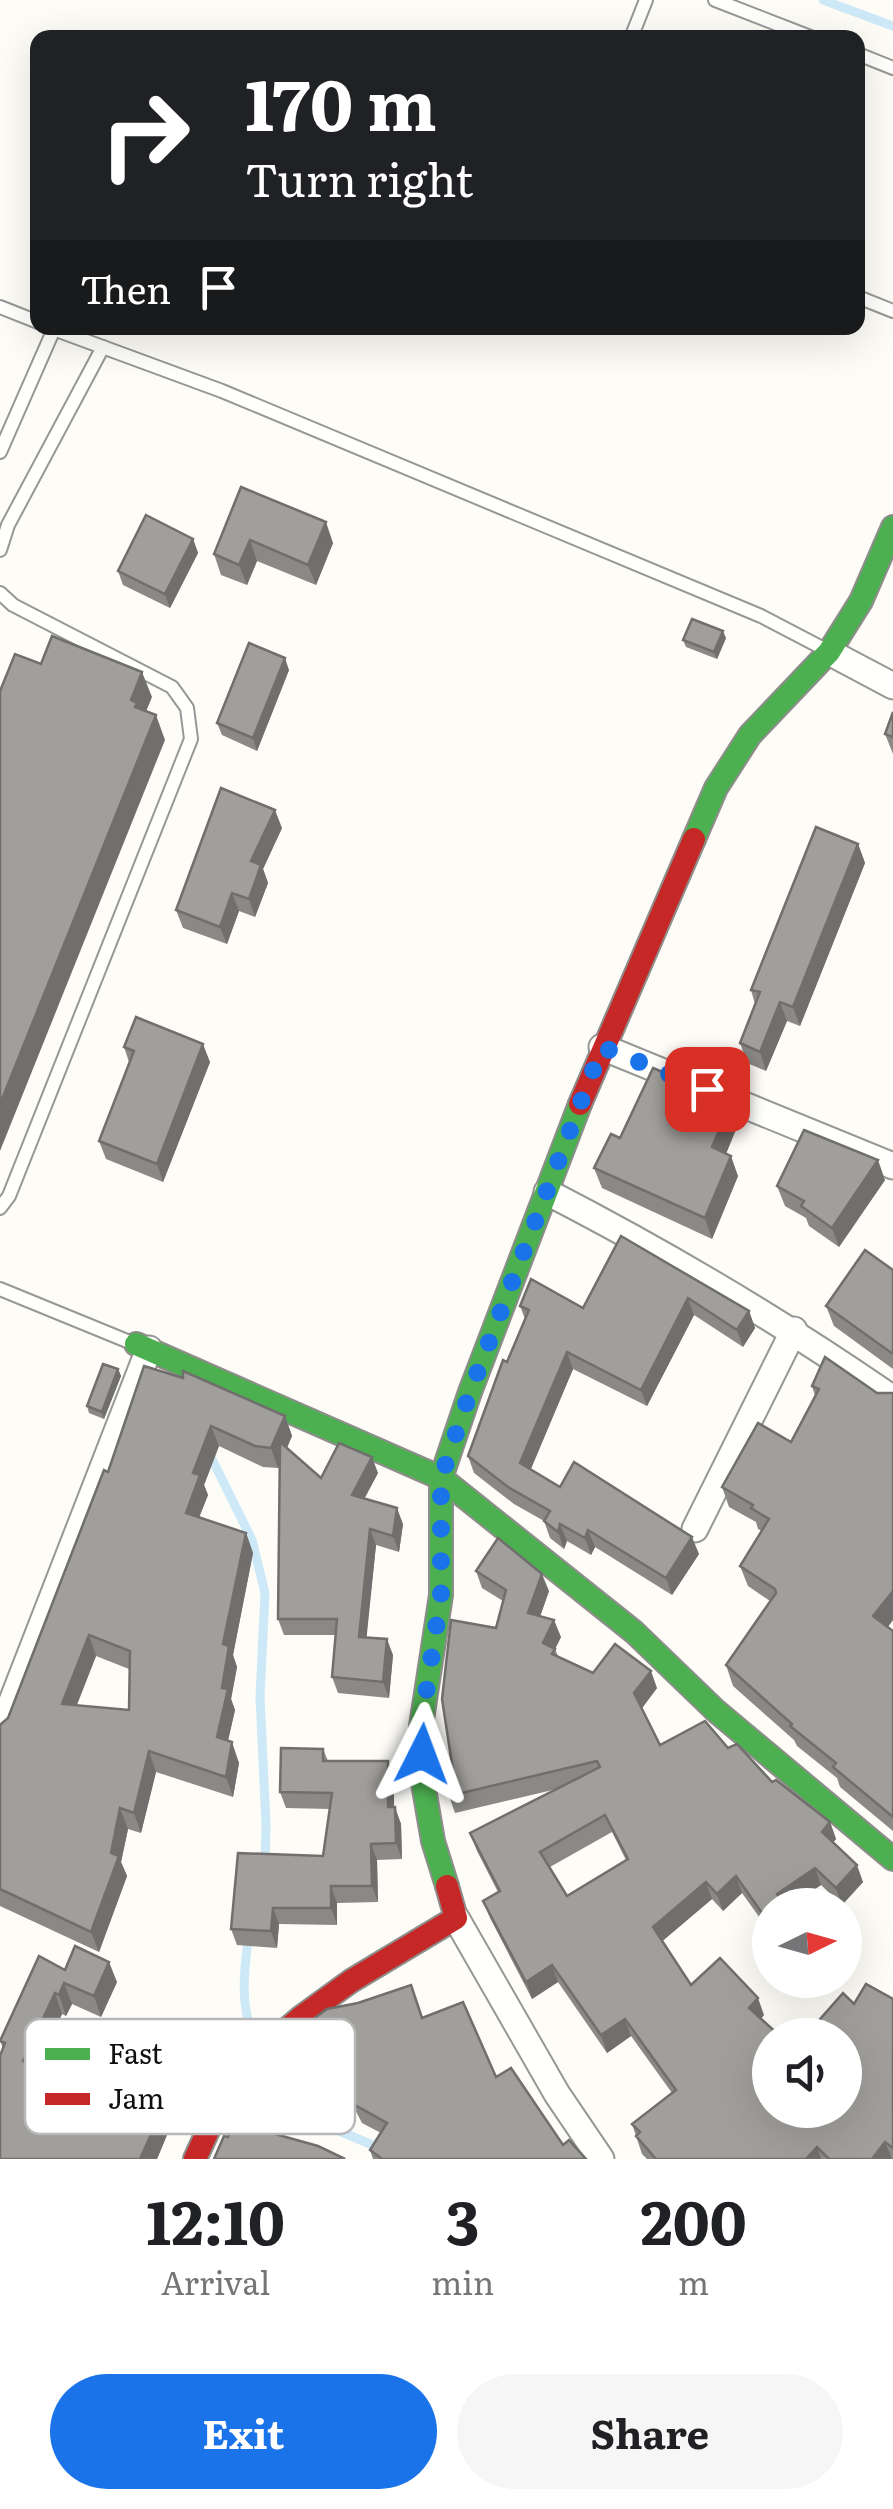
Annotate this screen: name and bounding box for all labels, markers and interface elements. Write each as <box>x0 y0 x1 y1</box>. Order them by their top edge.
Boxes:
text: 170 m <box>245 49 437 153</box>
icon: right <box>80 70 210 200</box>
text: Turn right <box>245 144 473 211</box>
text: Then <box>80 259 171 316</box>
icon: arrive <box>191 260 246 315</box>
pin <box>665 1047 750 1132</box>
icon: arrive <box>680 1062 735 1117</box>
position arrow <box>370 1702 474 1806</box>
north arrow <box>752 1888 862 1998</box>
map controls <box>752 1888 862 2128</box>
button: sound <box>752 2018 862 2128</box>
legend <box>25 2019 355 2134</box>
text: Fast <box>108 2031 163 2073</box>
text: Jam <box>108 2076 164 2118</box>
text: 12:10 <box>146 2174 285 2263</box>
text: 3 <box>446 2174 479 2263</box>
text: 200 <box>640 2174 747 2263</box>
text: Arrival <box>161 2257 270 2305</box>
text: min <box>431 2257 494 2305</box>
text: m <box>678 2257 709 2305</box>
button: Exit <box>50 2374 437 2489</box>
button: Share <box>457 2374 843 2489</box>

